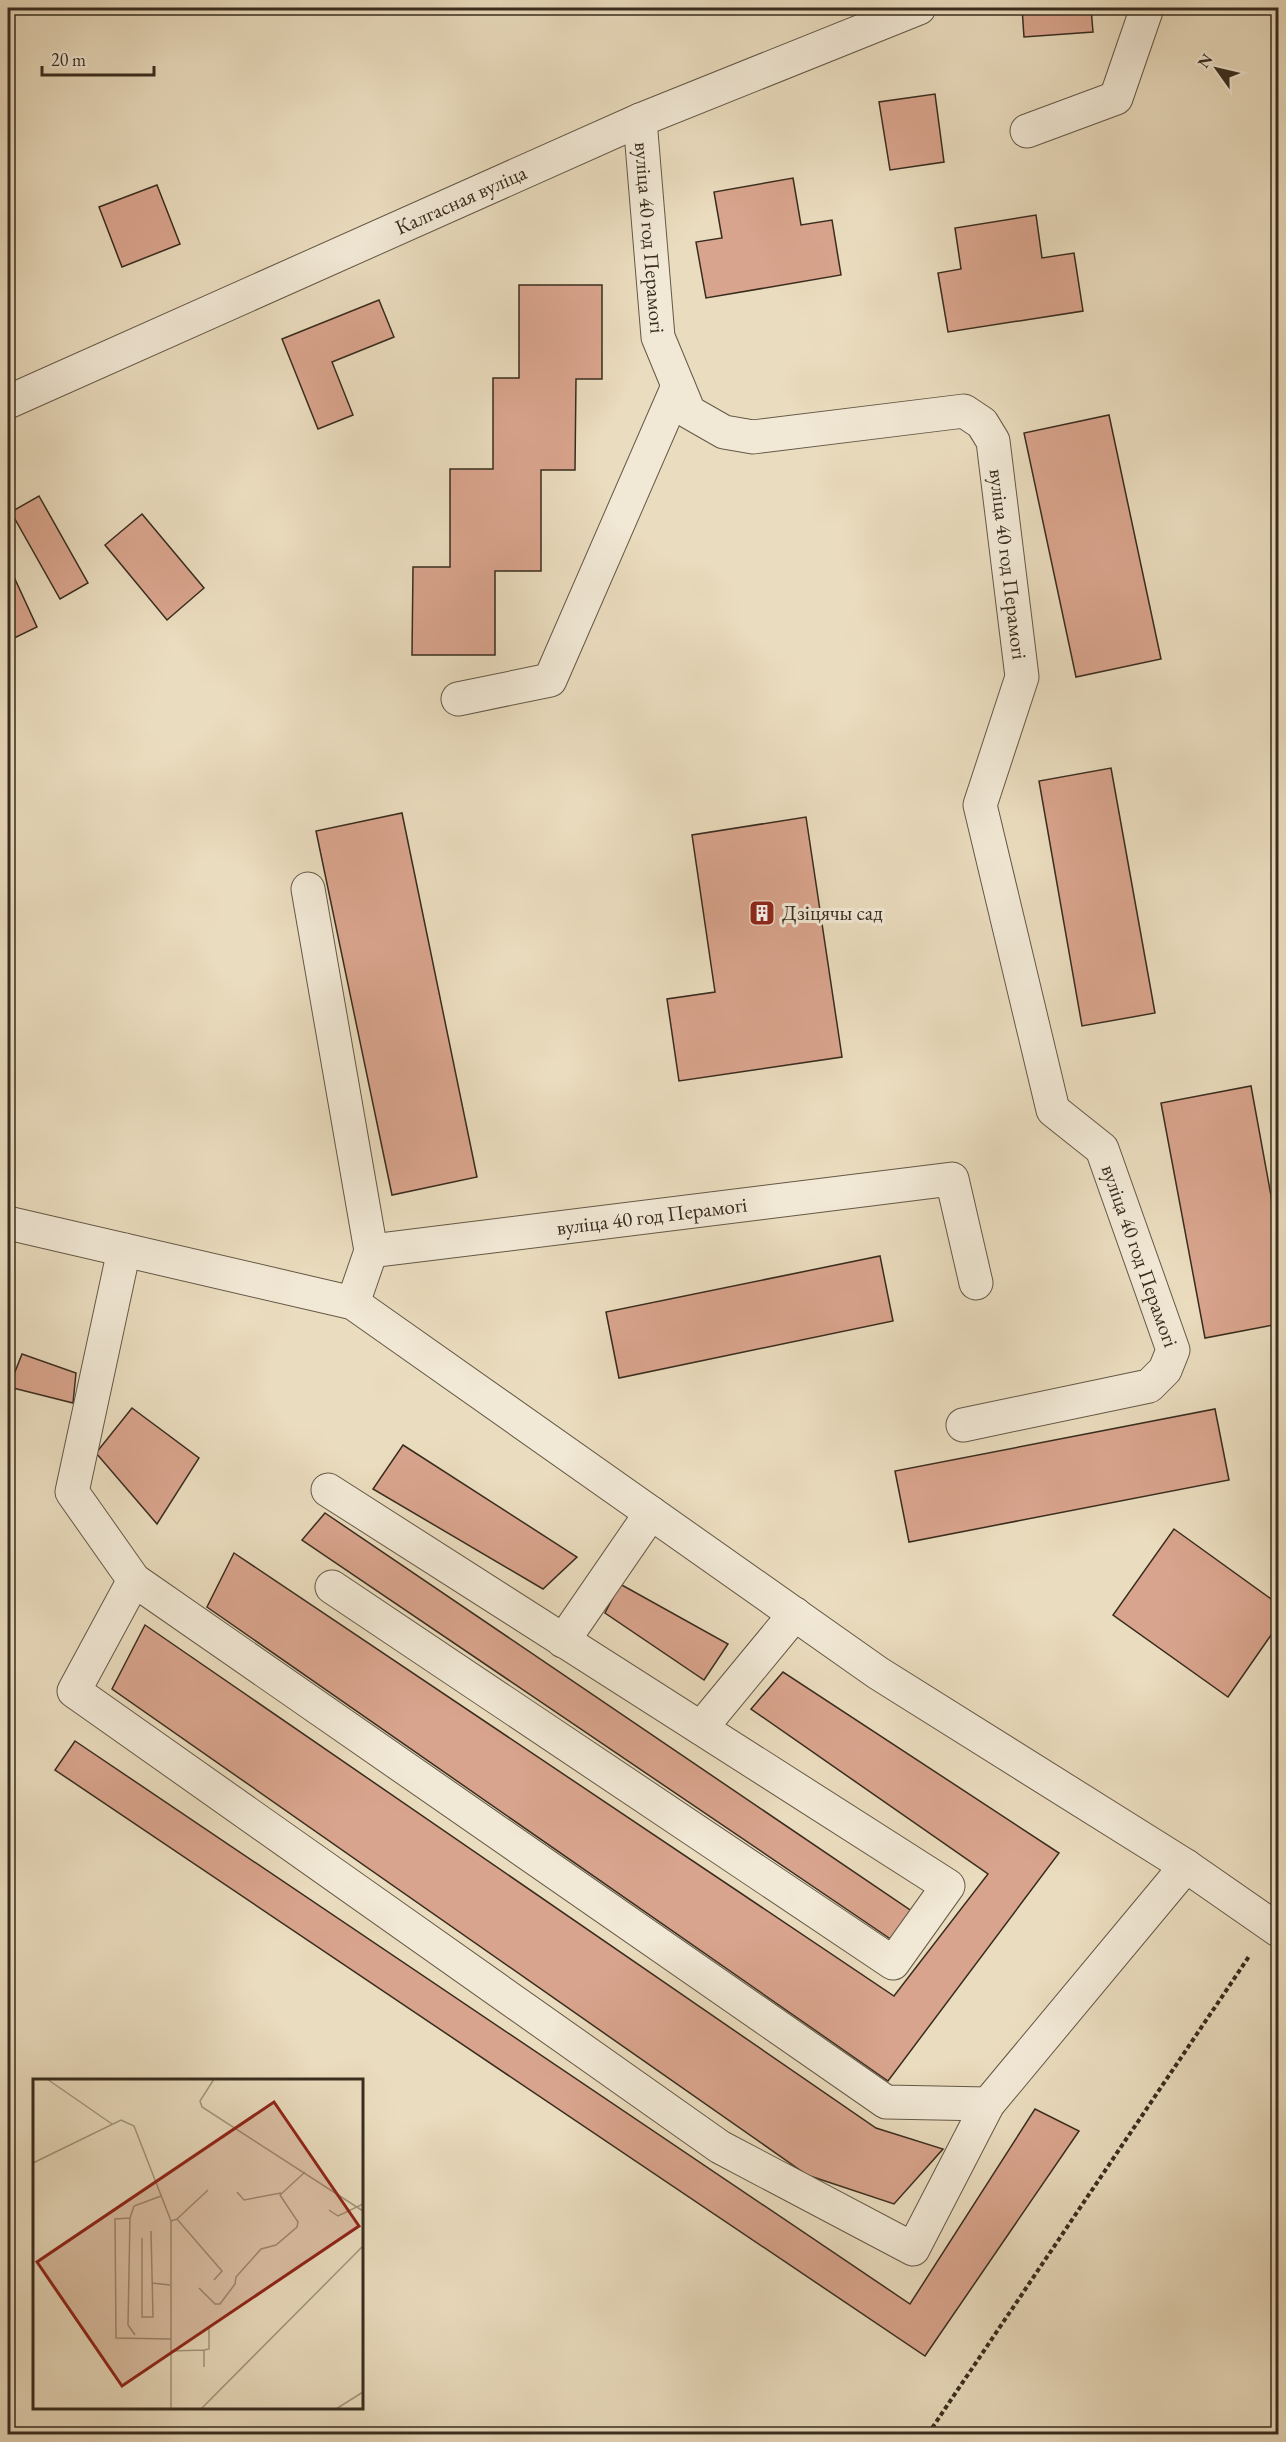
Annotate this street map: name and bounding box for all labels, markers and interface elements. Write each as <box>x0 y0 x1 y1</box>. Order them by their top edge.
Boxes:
scale bar <box>42 39 154 77</box>
north arrow <box>1187 39 1247 99</box>
text: 20 m <box>51 48 86 71</box>
text: N <box>1193 50 1217 72</box>
street label: вуліца 40 год Перамогі <box>629 141 672 334</box>
street label: Калгасная вуліца <box>391 158 531 241</box>
street label: вуліца 40 год Перамогі <box>984 467 1034 661</box>
building icon: Дзіцячы сад <box>747 898 777 928</box>
place label: Дзіцячы сад <box>782 899 883 926</box>
street label: вуліца 40 год Перамогі <box>1096 1161 1185 1351</box>
street label: вуліца 40 год Перамогі <box>555 1190 749 1241</box>
inset map <box>33 2079 363 2409</box>

